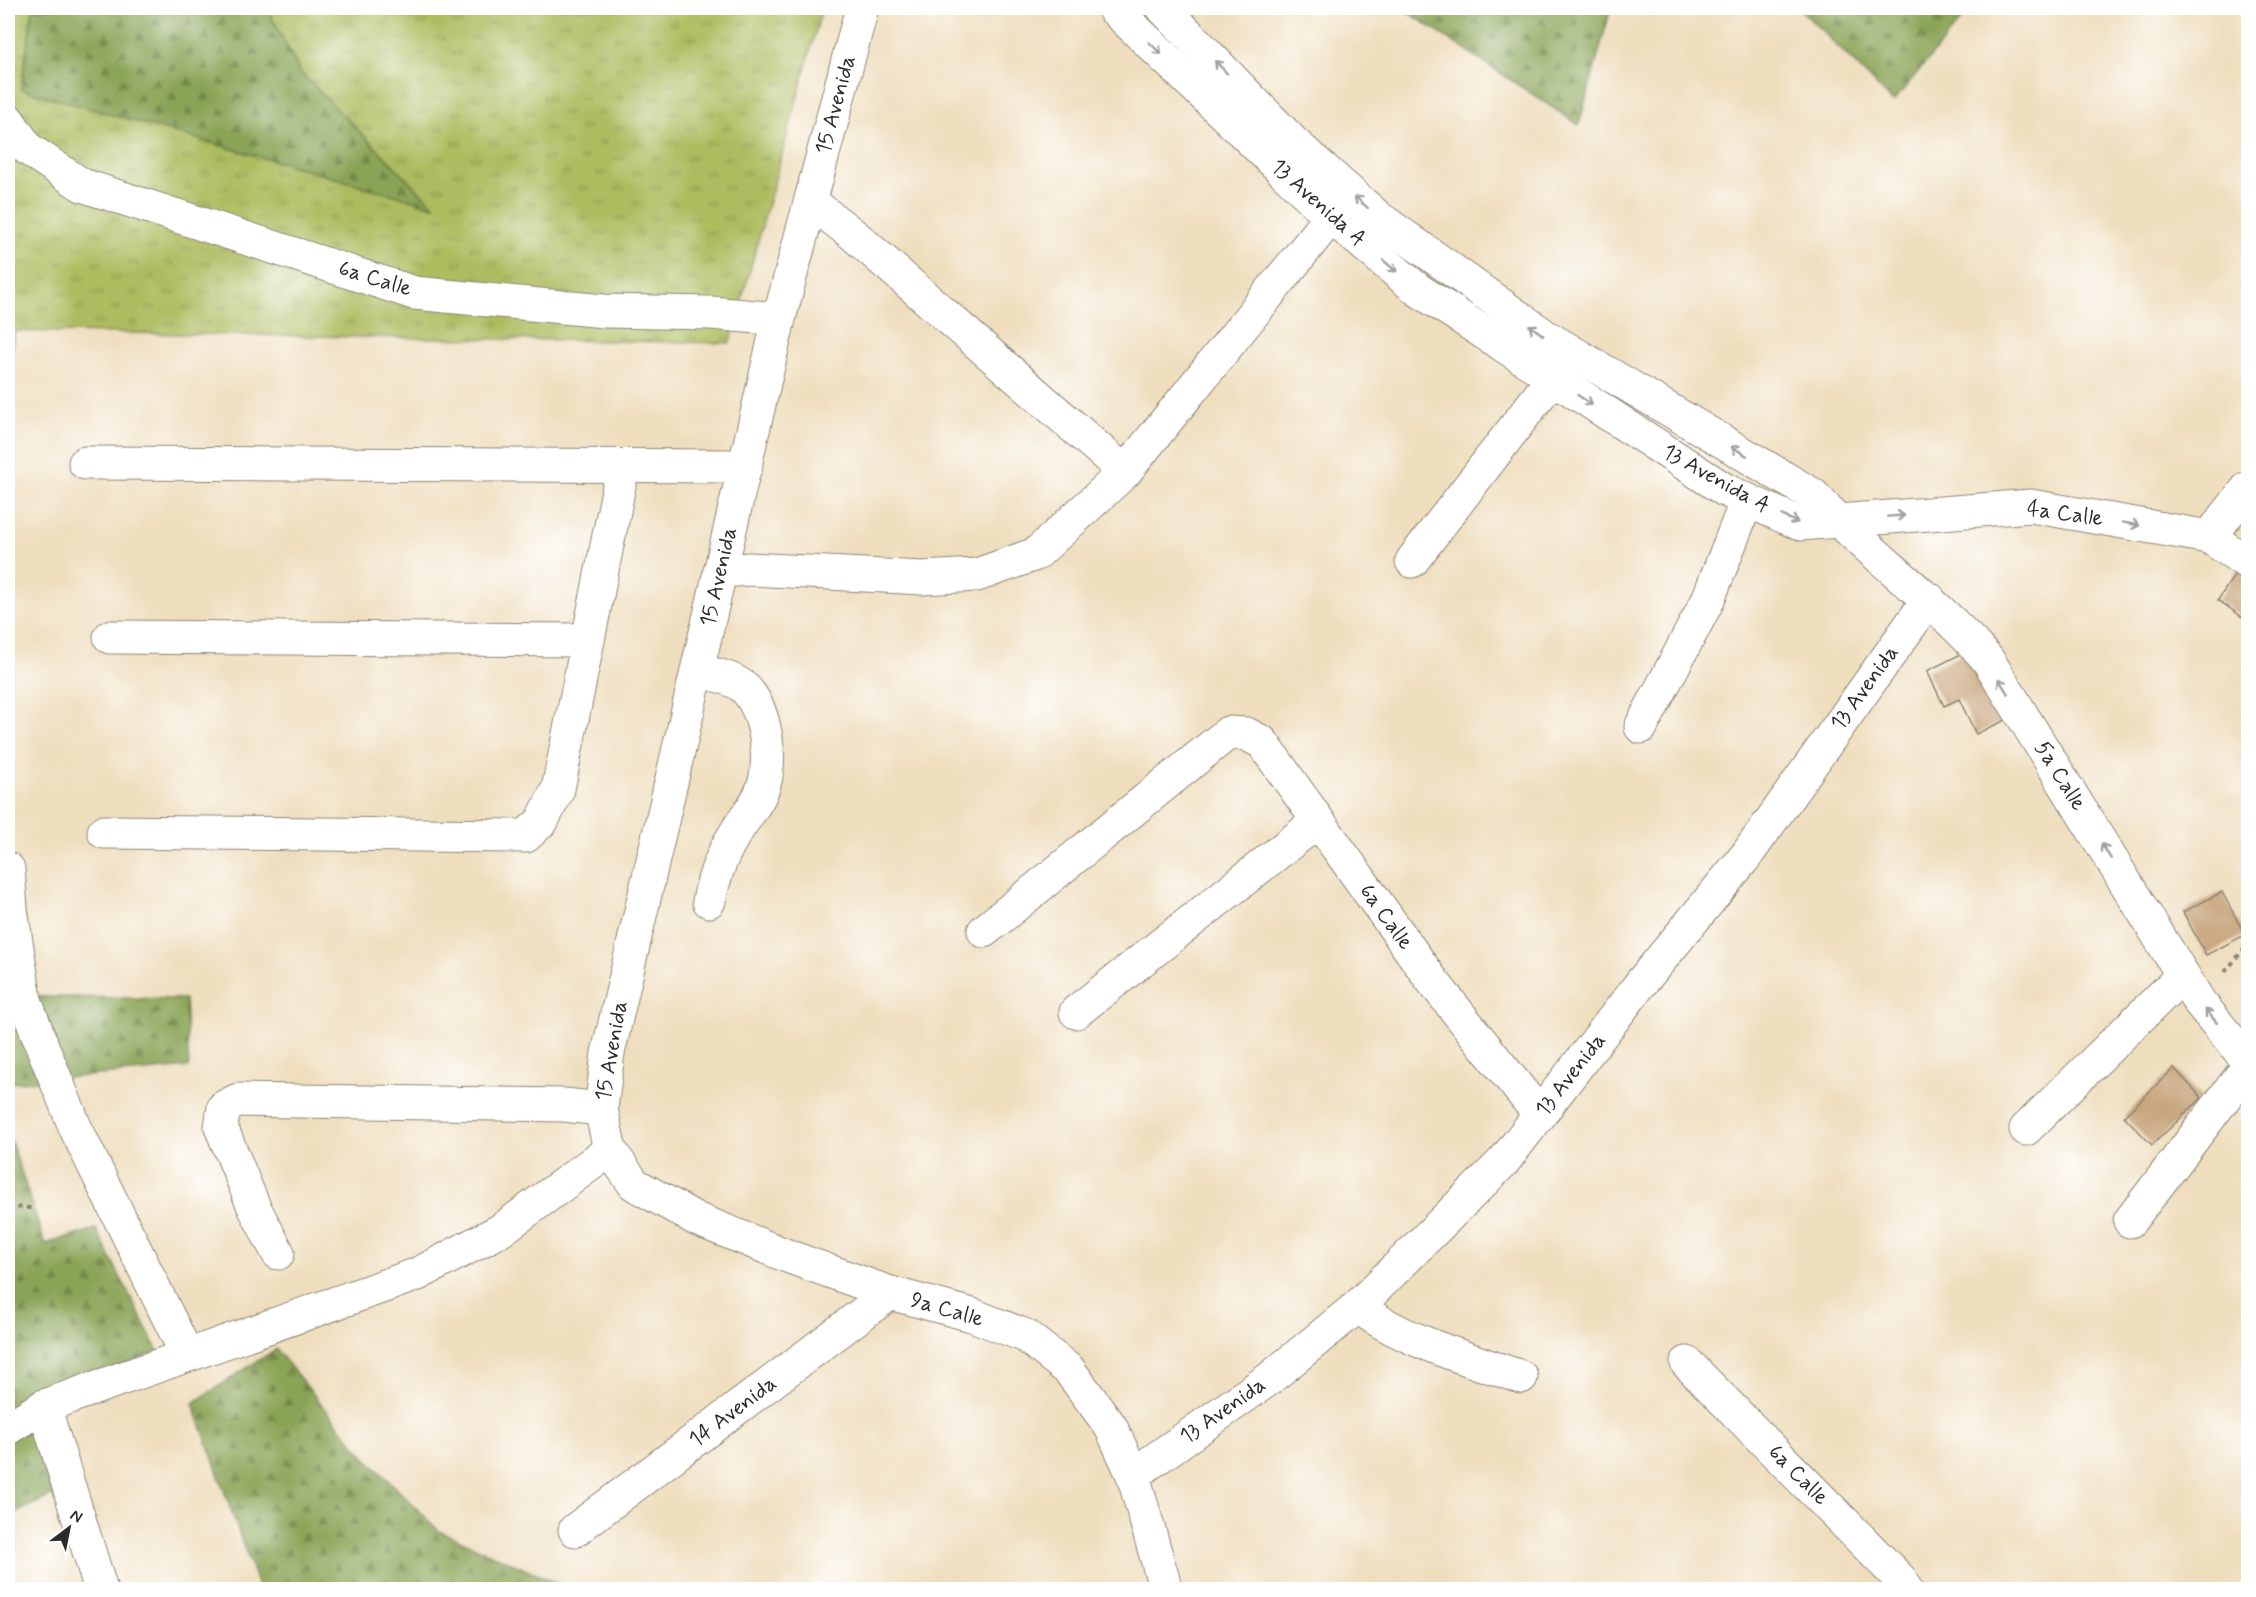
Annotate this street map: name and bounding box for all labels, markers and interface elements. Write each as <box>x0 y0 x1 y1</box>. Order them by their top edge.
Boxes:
one-way arrow <box>1147 41 1162 56</box>
street label: 15 Avenida <box>809 52 863 158</box>
one-way arrow <box>1213 60 1228 75</box>
street label: 13 Avenida A <box>1265 153 1371 253</box>
one-way arrow <box>1354 195 1369 209</box>
street label: 6a Calle <box>335 255 415 303</box>
one-way arrow <box>1382 260 1398 273</box>
one-way arrow <box>1528 324 1544 336</box>
one-way arrow <box>1577 394 1593 406</box>
street label: 13 Avenida A <box>1657 438 1775 520</box>
one-way arrow <box>1731 445 1748 457</box>
street label: 4a Calle <box>2025 495 2105 533</box>
one-way arrow <box>1885 510 1905 521</box>
one-way arrow <box>1780 514 1798 525</box>
one-way arrow <box>2121 518 2140 529</box>
street label: 15 Avenida <box>694 524 744 630</box>
street label: 13 Avenida <box>1825 640 1905 736</box>
one-way arrow <box>1997 678 2009 695</box>
street label: 5a Calle <box>2028 736 2092 816</box>
one-way arrow <box>2100 843 2112 860</box>
street label: 6a Calle <box>1353 878 1419 956</box>
street label: 15 Avenida <box>589 999 635 1103</box>
one-way arrow <box>2204 1009 2218 1024</box>
street label: 13 Avenida <box>1530 1027 1612 1123</box>
street label: 9a Calle <box>907 1286 987 1334</box>
street label: 14 Avenida <box>683 1370 783 1454</box>
street label: 13 Avenida <box>1174 1371 1272 1451</box>
street label: 6a Calle <box>1762 1439 1834 1511</box>
north arrow <box>39 1498 99 1558</box>
text: N <box>66 1505 86 1528</box>

